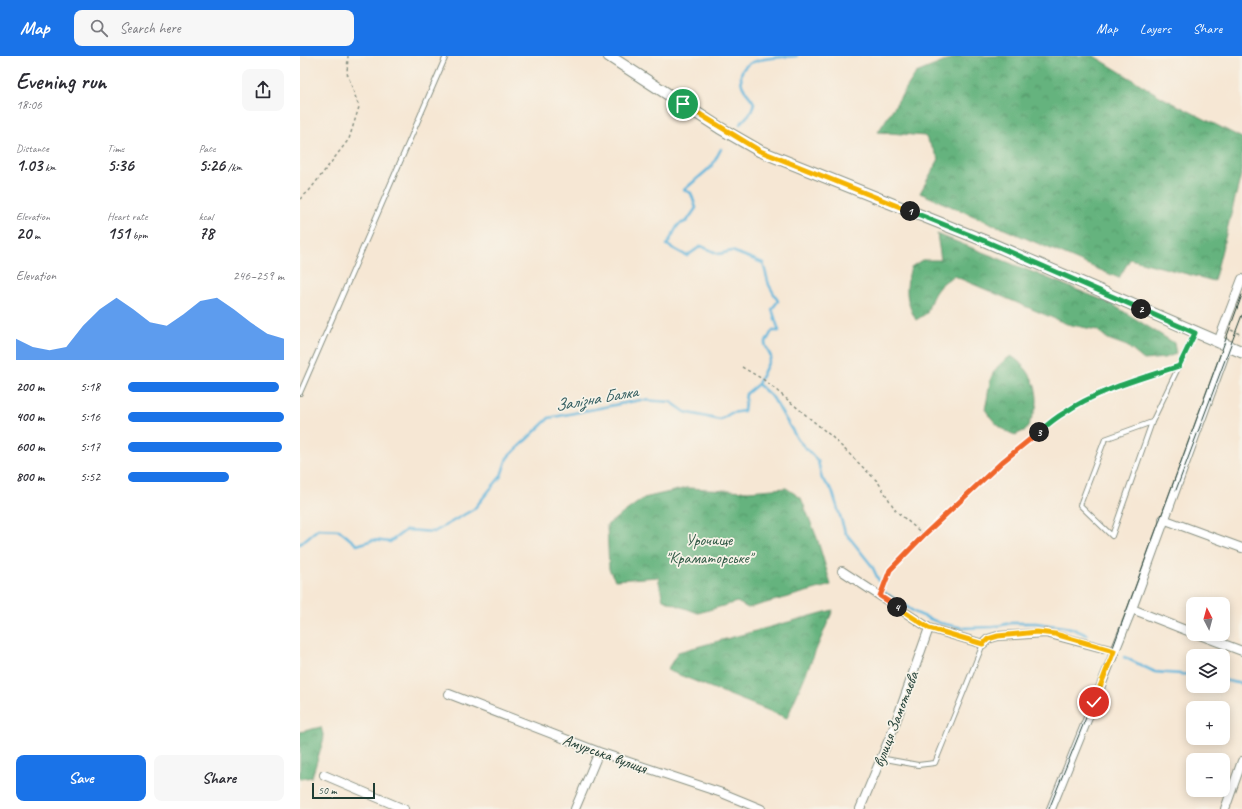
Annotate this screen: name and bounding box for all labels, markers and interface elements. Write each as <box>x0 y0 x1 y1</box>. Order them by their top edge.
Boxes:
search box <box>74 10 354 46</box>
text: Map <box>20 16 50 40</box>
icon: search <box>88 17 110 39</box>
text: Search here <box>120 19 181 38</box>
text: Map <box>1096 20 1118 37</box>
text: Layers <box>1140 20 1171 37</box>
text: Share <box>1193 20 1222 37</box>
text: Evening run <box>16 68 106 96</box>
button: share <box>242 69 284 111</box>
pin <box>666 87 700 121</box>
icon: arrive <box>672 93 694 115</box>
text: 18:06 <box>16 97 42 113</box>
text: Distance <box>16 141 49 155</box>
text: Time <box>107 141 124 155</box>
text: Pace <box>199 141 216 155</box>
text: 1.03 <box>16 155 42 176</box>
text: 5:36 <box>107 155 134 176</box>
text: 5:26 <box>199 155 225 176</box>
text: km <box>42 160 56 174</box>
text: /km <box>225 160 242 174</box>
pin: 1 <box>900 201 920 221</box>
text: 1 <box>908 204 912 218</box>
text: Elevation <box>16 209 50 223</box>
text: Heart rate <box>107 209 147 223</box>
text: kcal <box>199 209 213 223</box>
text: 20 <box>16 223 31 244</box>
text: 151 <box>107 223 130 244</box>
text: 78 <box>199 223 214 244</box>
text: m <box>31 228 40 242</box>
text: bpm <box>130 228 148 242</box>
text: Elevation <box>16 268 56 284</box>
text: 246–259 m <box>233 268 284 284</box>
pin: 2 <box>1131 299 1151 319</box>
text: 2 <box>1139 302 1143 316</box>
text: 200 m <box>16 379 44 395</box>
text: 5:18 <box>80 379 100 395</box>
water label: Залізна Балка <box>553 381 641 417</box>
text: 400 m <box>16 409 44 425</box>
text: 5:16 <box>80 409 100 425</box>
pin: 3 <box>1029 422 1049 442</box>
text: 3 <box>1037 425 1041 439</box>
text: 600 m <box>16 439 44 455</box>
text: 5:17 <box>80 439 100 455</box>
text: 800 m <box>16 469 44 485</box>
text: 5:52 <box>80 469 100 485</box>
park label: Урочище "Краматорське" <box>666 530 756 568</box>
pin: 4 <box>887 597 907 617</box>
north arrow <box>1186 597 1230 641</box>
map controls <box>1186 597 1230 797</box>
text: 4 <box>895 600 899 614</box>
button: layers <box>1186 649 1230 693</box>
street label: вулиця Замотаєва <box>868 668 924 770</box>
pin <box>1077 685 1111 719</box>
icon: check <box>1083 691 1105 713</box>
button: + <box>1186 701 1230 745</box>
street label: Амурська вулиця <box>560 730 650 779</box>
button: − <box>1186 753 1230 797</box>
button: Save <box>16 755 146 801</box>
button: Share <box>154 755 284 801</box>
scale bar <box>312 781 375 800</box>
text: 50 m <box>318 783 337 797</box>

